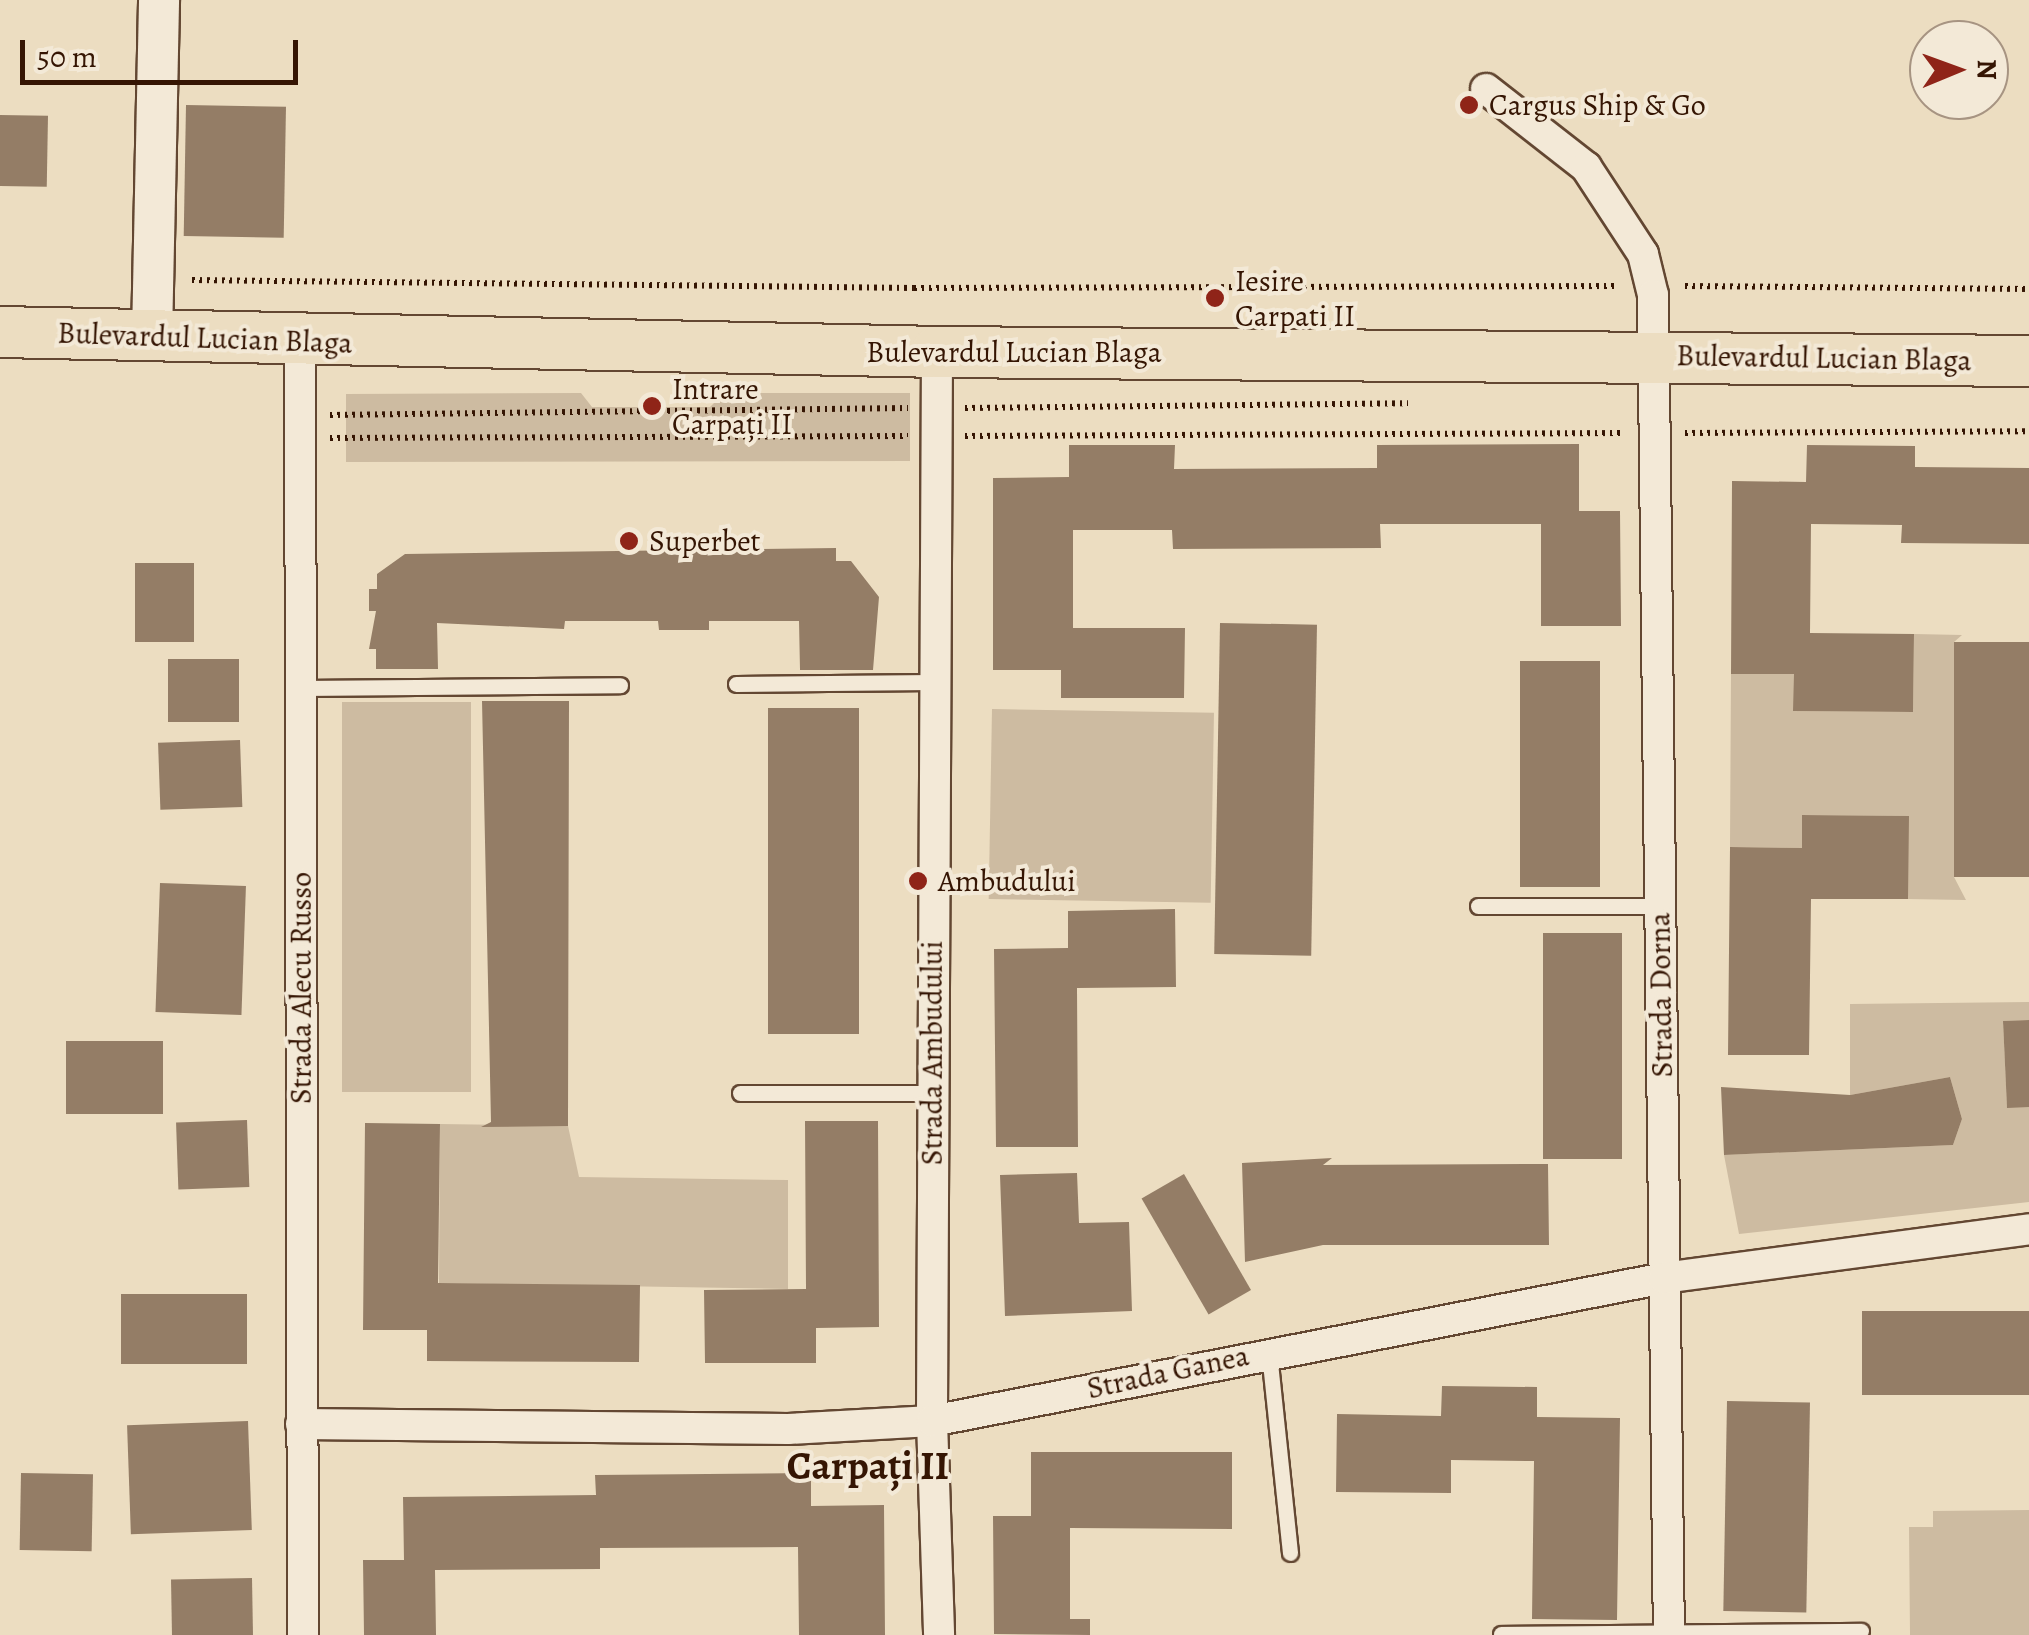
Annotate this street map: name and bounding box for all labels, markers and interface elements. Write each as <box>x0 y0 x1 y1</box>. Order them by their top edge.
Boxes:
scale bar <box>25 20 302 82</box>
north arrow <box>1909 20 2009 120</box>
text: 50 m <box>37 37 97 77</box>
text: N <box>1968 59 2006 80</box>
place label: Cargus Ship & Go <box>1489 87 1706 123</box>
marker: Cargus Ship & Go <box>1458 94 1480 116</box>
place label: Iesire Carpati II <box>1235 263 1355 334</box>
marker: Iesire Carpati II <box>1204 287 1226 309</box>
street label: Bulevardul Lucian Blaga <box>57 315 353 361</box>
street label: Bulevardul Lucian Blaga <box>866 334 1162 370</box>
street label: Bulevardul Lucian Blaga <box>1676 337 1972 379</box>
place label: Intrare Carpați II <box>672 371 792 442</box>
marker: Intrare Carpați II <box>641 395 663 417</box>
place label: Superbet <box>649 523 760 559</box>
marker: Superbet <box>618 530 640 552</box>
place label: Ambudului <box>938 863 1076 899</box>
marker: Ambudului <box>907 870 929 892</box>
street label: Strada Alecu Russo <box>283 872 319 1104</box>
street label: Strada Dorna <box>1642 912 1680 1078</box>
street label: Strada Ambudului <box>914 941 950 1165</box>
street label: Strada Ganea <box>1084 1337 1252 1407</box>
district label: Carpați II <box>787 1442 949 1490</box>

